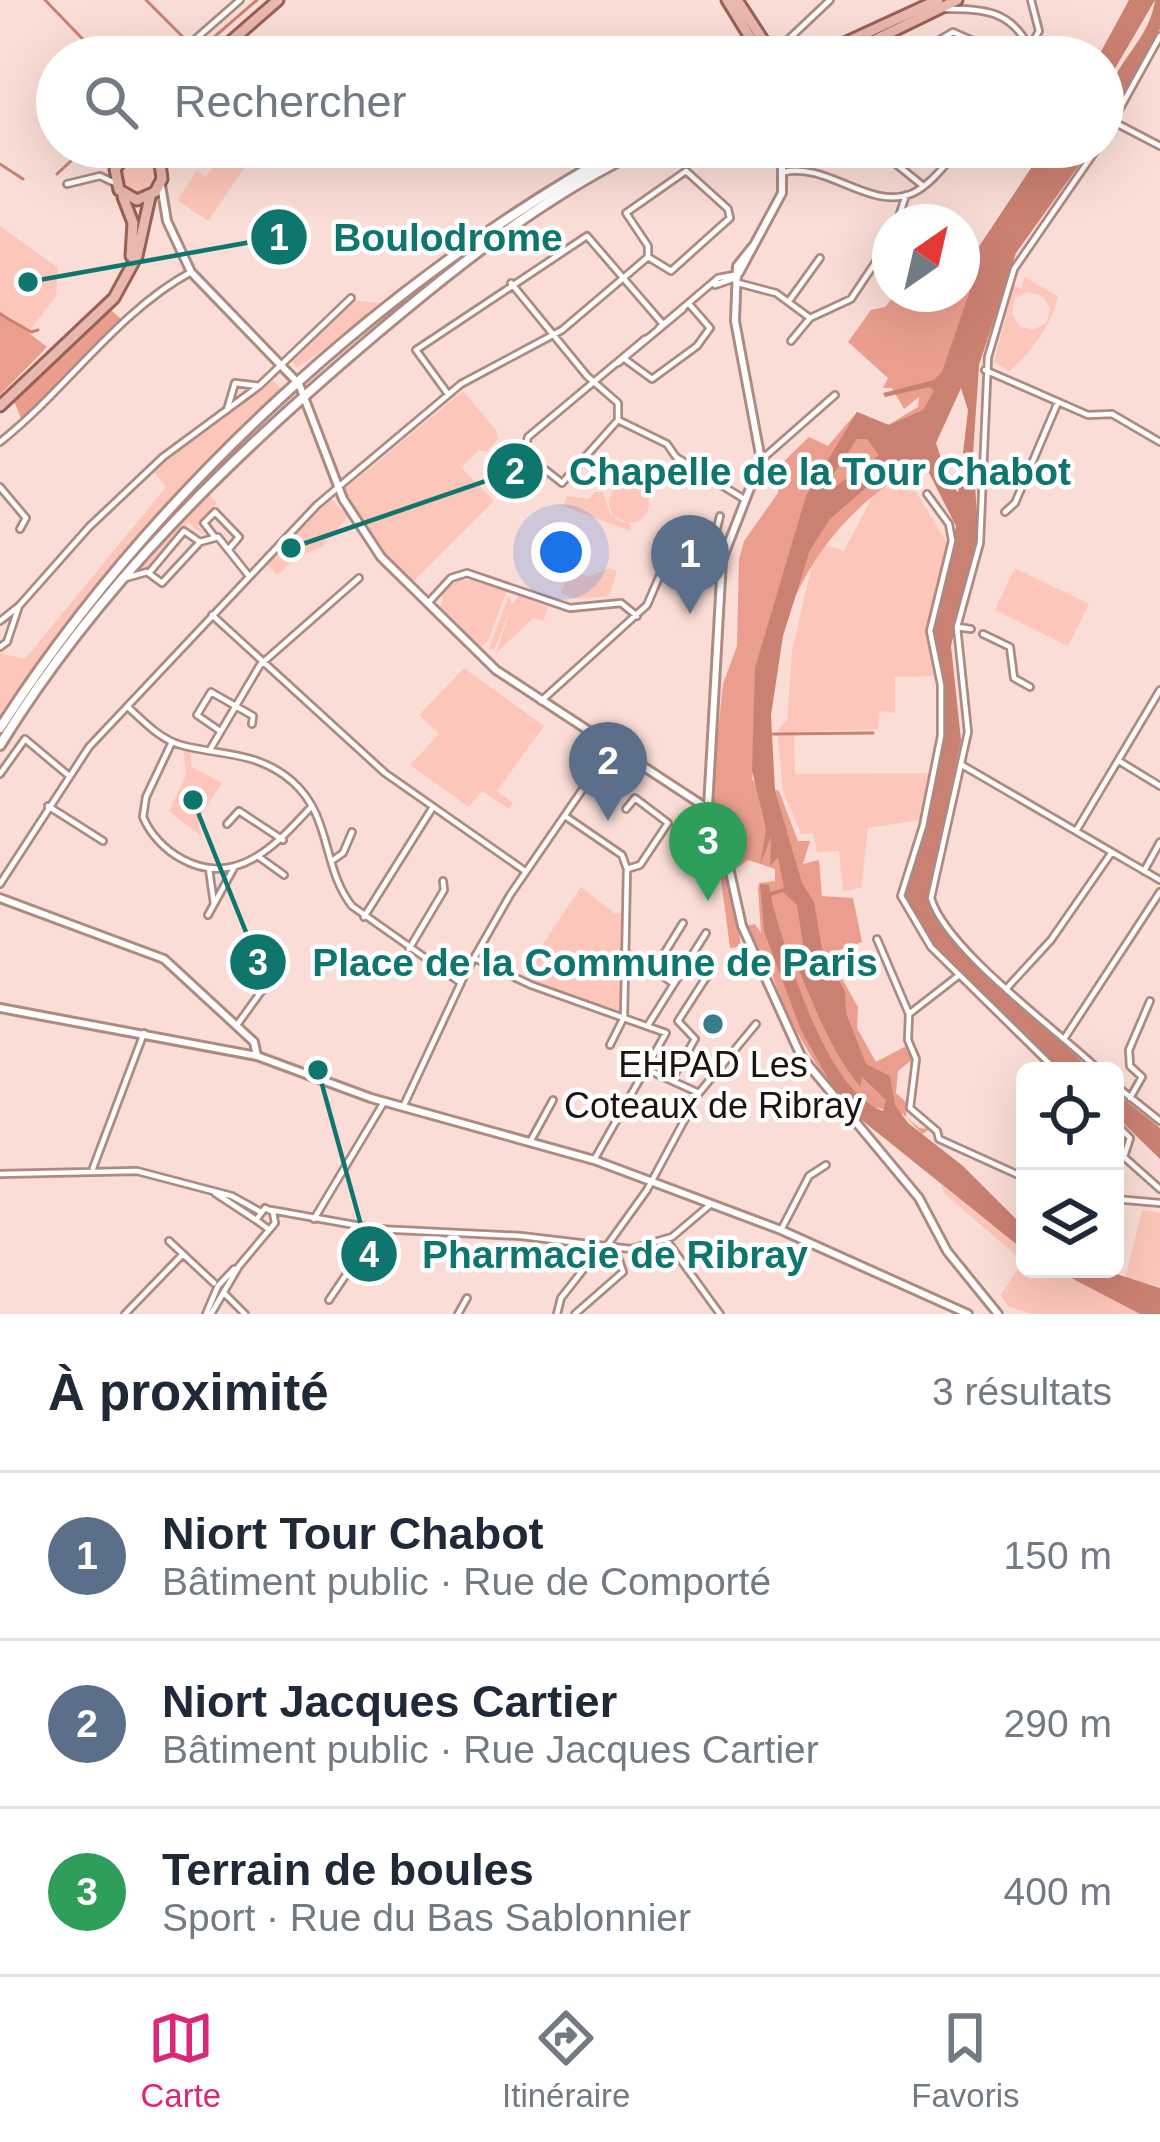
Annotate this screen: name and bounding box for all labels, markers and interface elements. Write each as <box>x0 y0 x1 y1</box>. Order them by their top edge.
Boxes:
search box <box>36 36 1124 168</box>
icon: search <box>78 69 144 135</box>
text: Rechercher <box>174 76 407 127</box>
callout: Boulodrome <box>249 200 587 275</box>
north arrow <box>872 204 980 312</box>
text: Boulodrome <box>333 216 563 259</box>
text: 1 <box>269 217 289 258</box>
callout: Chapelle de la Tour Chabot <box>485 434 1095 509</box>
text: Chapelle de la Tour Chabot <box>569 450 1071 493</box>
text: 2 <box>505 451 525 492</box>
pin: 1 <box>651 515 729 614</box>
your location <box>531 522 591 582</box>
pin: 2 <box>569 722 647 821</box>
pin: 3 <box>669 802 747 901</box>
callout: Place de la Commune de Paris <box>228 925 902 1000</box>
text: Place de la Commune de Paris <box>312 941 878 984</box>
text: 3 <box>248 942 268 983</box>
marker: EHPAD Les Coteaux de Ribray <box>700 1011 726 1037</box>
place label: EHPAD Les Coteaux de Ribray <box>564 1044 862 1126</box>
map controls <box>1016 1062 1124 1278</box>
button: locate <box>1016 1062 1124 1170</box>
button: layers <box>1016 1170 1124 1278</box>
callout: Pharmacie de Ribray <box>339 1217 832 1292</box>
text: Pharmacie de Ribray <box>422 1233 808 1276</box>
text: 4 <box>359 1234 379 1275</box>
text: À proximité <box>48 1364 329 1421</box>
text: 3 résultats <box>932 1370 1112 1413</box>
text: Niort Tour Chabot <box>162 1508 544 1559</box>
text: 1 <box>76 1534 98 1577</box>
text: 150 m <box>1004 1534 1112 1577</box>
text: Bâtiment public · Rue de Comporté <box>162 1560 771 1603</box>
text: Niort Jacques Cartier <box>162 1676 617 1727</box>
text: 2 <box>76 1702 98 1745</box>
text: 290 m <box>1004 1702 1112 1745</box>
text: Bâtiment public · Rue Jacques Cartier <box>162 1728 819 1771</box>
text: Terrain de boules <box>162 1844 534 1895</box>
text: 3 <box>76 1870 98 1913</box>
text: 400 m <box>1004 1870 1112 1913</box>
text: Sport · Rue du Bas Sablonnier <box>162 1896 691 1939</box>
tab: Carte <box>140 2005 221 2115</box>
tab: Itinéraire <box>502 2005 630 2115</box>
tab: Favoris <box>911 2005 1020 2115</box>

